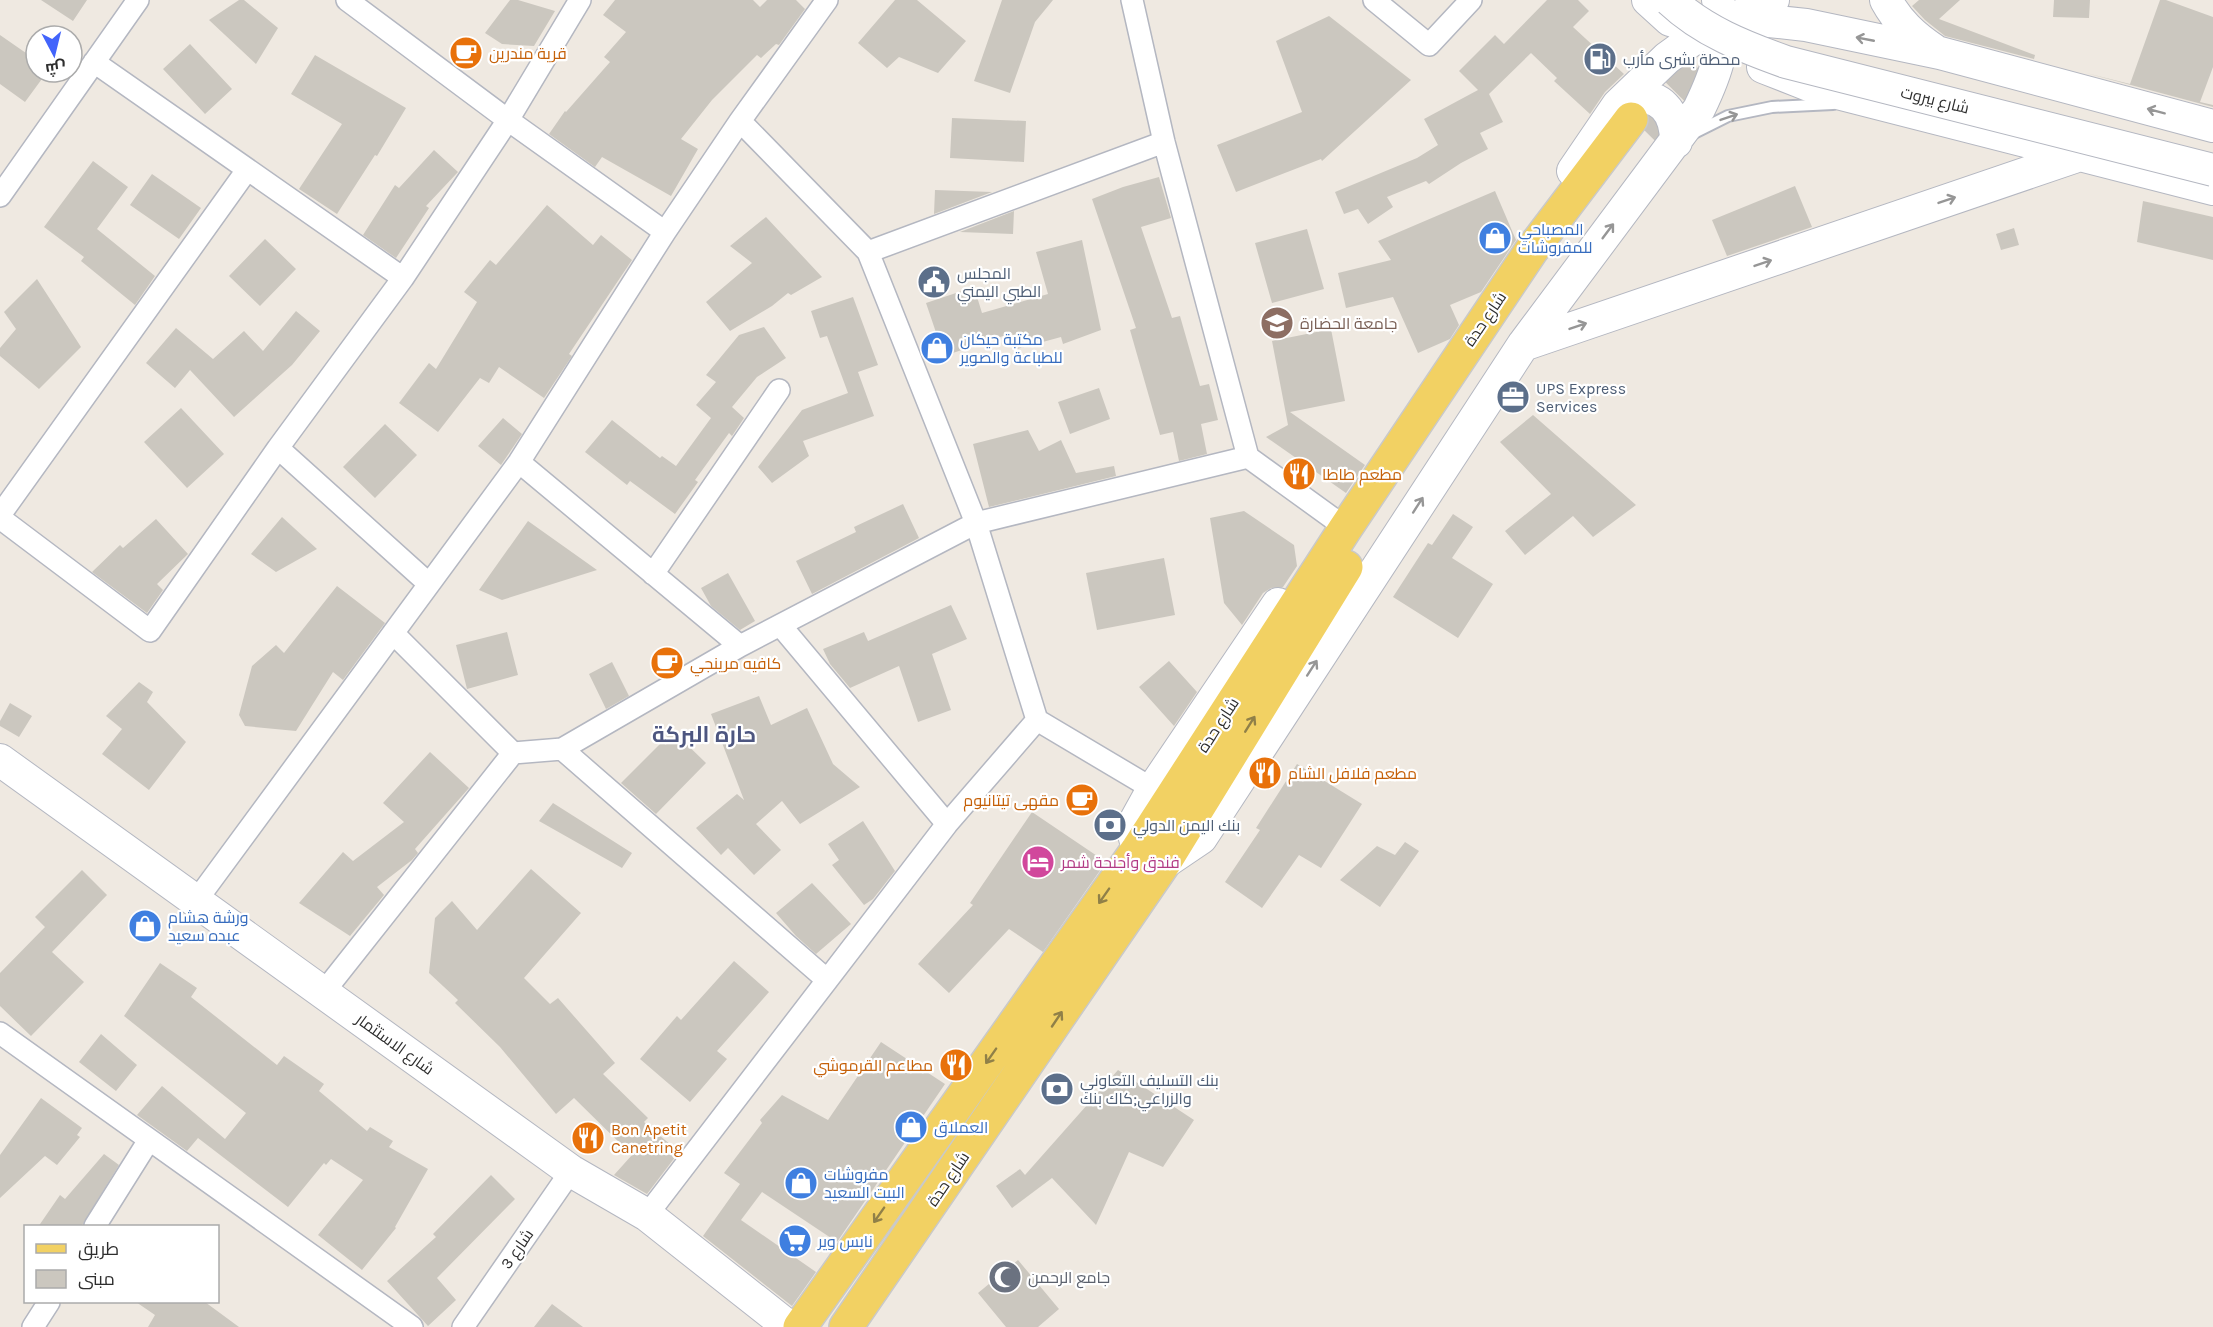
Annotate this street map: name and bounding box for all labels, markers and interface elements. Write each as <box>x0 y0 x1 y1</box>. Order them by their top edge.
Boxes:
north arrow <box>24 24 84 84</box>
one-way arrow <box>1856 33 1876 44</box>
cafe icon: قرية مندرين <box>448 35 484 71</box>
fuel station icon: محطة بشرى مأرب <box>1582 41 1618 77</box>
place label: قرية مندرين <box>489 44 567 64</box>
place label: محطة بشرى مأرب <box>1623 50 1741 70</box>
text: ش <box>44 58 67 79</box>
street label: شارع بيروت <box>1898 82 1971 120</box>
one-way arrow <box>2147 105 2166 116</box>
one-way arrow <box>1719 111 1738 122</box>
one-way arrow <box>1937 194 1956 205</box>
shop icon: المصباحي للمفروشات <box>1477 220 1513 256</box>
place label: المصباحي للمفروشات <box>1518 220 1592 257</box>
one-way arrow <box>1602 223 1615 239</box>
one-way arrow <box>1753 257 1772 268</box>
public building icon: المجلس الطبي اليمني <box>916 264 952 300</box>
place label: المجلس الطبي اليمني <box>957 264 1041 305</box>
street label: شارع حدة <box>1460 288 1512 351</box>
school or university icon: جامعة الحضارة <box>1259 305 1295 341</box>
place label: جامعة الحضارة <box>1300 314 1397 333</box>
one-way arrow <box>1568 320 1587 331</box>
shop icon: مكتبة حيكان للطباعة والصوير <box>919 330 955 366</box>
place label: مكتبة حيكان للطباعة والصوير <box>959 330 1063 367</box>
office icon: UPS Express Services <box>1495 379 1531 415</box>
place label: UPS Express Services <box>1536 379 1626 416</box>
restaurant icon: مطعم طاطا <box>1281 456 1317 492</box>
place label: مطعم طاطا <box>1322 465 1402 486</box>
one-way arrow <box>1412 496 1425 513</box>
cafe icon: كافيه مرينجي <box>649 645 685 681</box>
place label: كافيه مرينجي <box>690 654 781 677</box>
one-way arrow <box>1306 660 1318 677</box>
street label: شارع حدة <box>1193 694 1244 757</box>
one-way arrow <box>1244 716 1256 733</box>
district label: حارة البركة <box>652 722 756 748</box>
restaurant icon: مطعم فلافل الشام <box>1247 755 1283 791</box>
place label: مطعم فلافل الشام <box>1288 764 1417 785</box>
cafe icon: مقهى تيتانيوم <box>1064 782 1100 818</box>
place label: مقهى تيتانيوم <box>963 791 1059 812</box>
bank icon: بنك اليمن الدولي <box>1092 807 1128 843</box>
place label: بنك اليمن الدولي <box>1133 816 1240 839</box>
hotel icon: فندق وأجنحة شمر <box>1020 844 1056 880</box>
place label: فندق وأجنحة شمر <box>1060 853 1180 873</box>
one-way arrow <box>1098 888 1110 904</box>
shop icon: ورشة هشام عبده سعيد <box>127 908 163 944</box>
place label: ورشة هشام عبده سعيد <box>168 908 248 945</box>
street label: شارع الاستثمار <box>350 1009 438 1080</box>
one-way arrow <box>1052 1011 1064 1028</box>
restaurant icon: مطاعم القرموشي <box>938 1047 974 1083</box>
one-way arrow <box>985 1047 997 1063</box>
place label: مطاعم القرموشي <box>813 1056 933 1078</box>
bank icon: بنك التسليف التعاوني والزراعي;كاك بنك <box>1039 1071 1075 1107</box>
place label: بنك التسليف التعاوني والزراعي;كاك بنك <box>1080 1071 1219 1112</box>
shop icon: العملاق <box>893 1109 929 1145</box>
place label: العملاق <box>934 1118 988 1138</box>
restaurant icon: Bon Apetit Canetring <box>570 1120 606 1156</box>
place label: Bon Apetit Canetring <box>611 1120 687 1157</box>
street label: شارع حدة <box>923 1148 975 1211</box>
shop icon: مفروشات البيت السعيد <box>783 1165 819 1201</box>
place label: مفروشات البيت السعيد <box>824 1165 905 1202</box>
one-way arrow <box>873 1206 885 1222</box>
supermarket icon: نايس وير <box>777 1223 813 1259</box>
legend <box>24 1225 219 1303</box>
street label: شارع 3 <box>497 1225 539 1274</box>
place label: نايس وير <box>817 1232 873 1252</box>
text: طريق <box>78 1238 119 1261</box>
mosque icon: جامع الرحمن <box>987 1259 1023 1295</box>
text: مبنى <box>78 1268 115 1290</box>
place label: جامع الرحمن <box>1028 1268 1110 1289</box>

